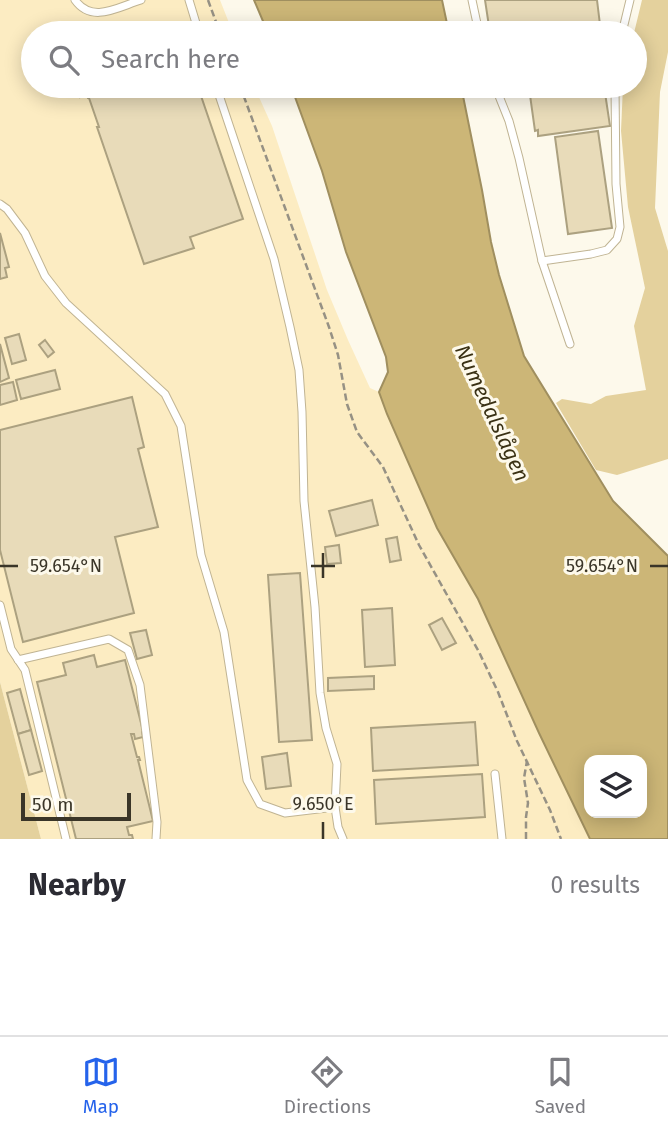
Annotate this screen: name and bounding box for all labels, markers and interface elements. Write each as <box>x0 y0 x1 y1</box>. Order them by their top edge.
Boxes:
search box <box>21 21 647 98</box>
icon: search <box>45 41 83 79</box>
text: Search here <box>101 44 240 75</box>
water label: Numedalslågen <box>449 340 535 486</box>
text: 59.654°N <box>30 555 102 577</box>
text: 59.654°N <box>566 555 638 577</box>
map controls <box>584 755 647 818</box>
button: layers <box>584 755 647 818</box>
scale bar <box>21 790 131 822</box>
text: 50 m <box>32 793 73 816</box>
text: 9.650°E <box>292 793 354 815</box>
text: Nearby <box>28 867 126 903</box>
text: 0 results <box>550 871 640 899</box>
tab: Map <box>82 1053 120 1118</box>
tab: Directions <box>284 1053 371 1118</box>
tab: Saved <box>535 1053 586 1118</box>

